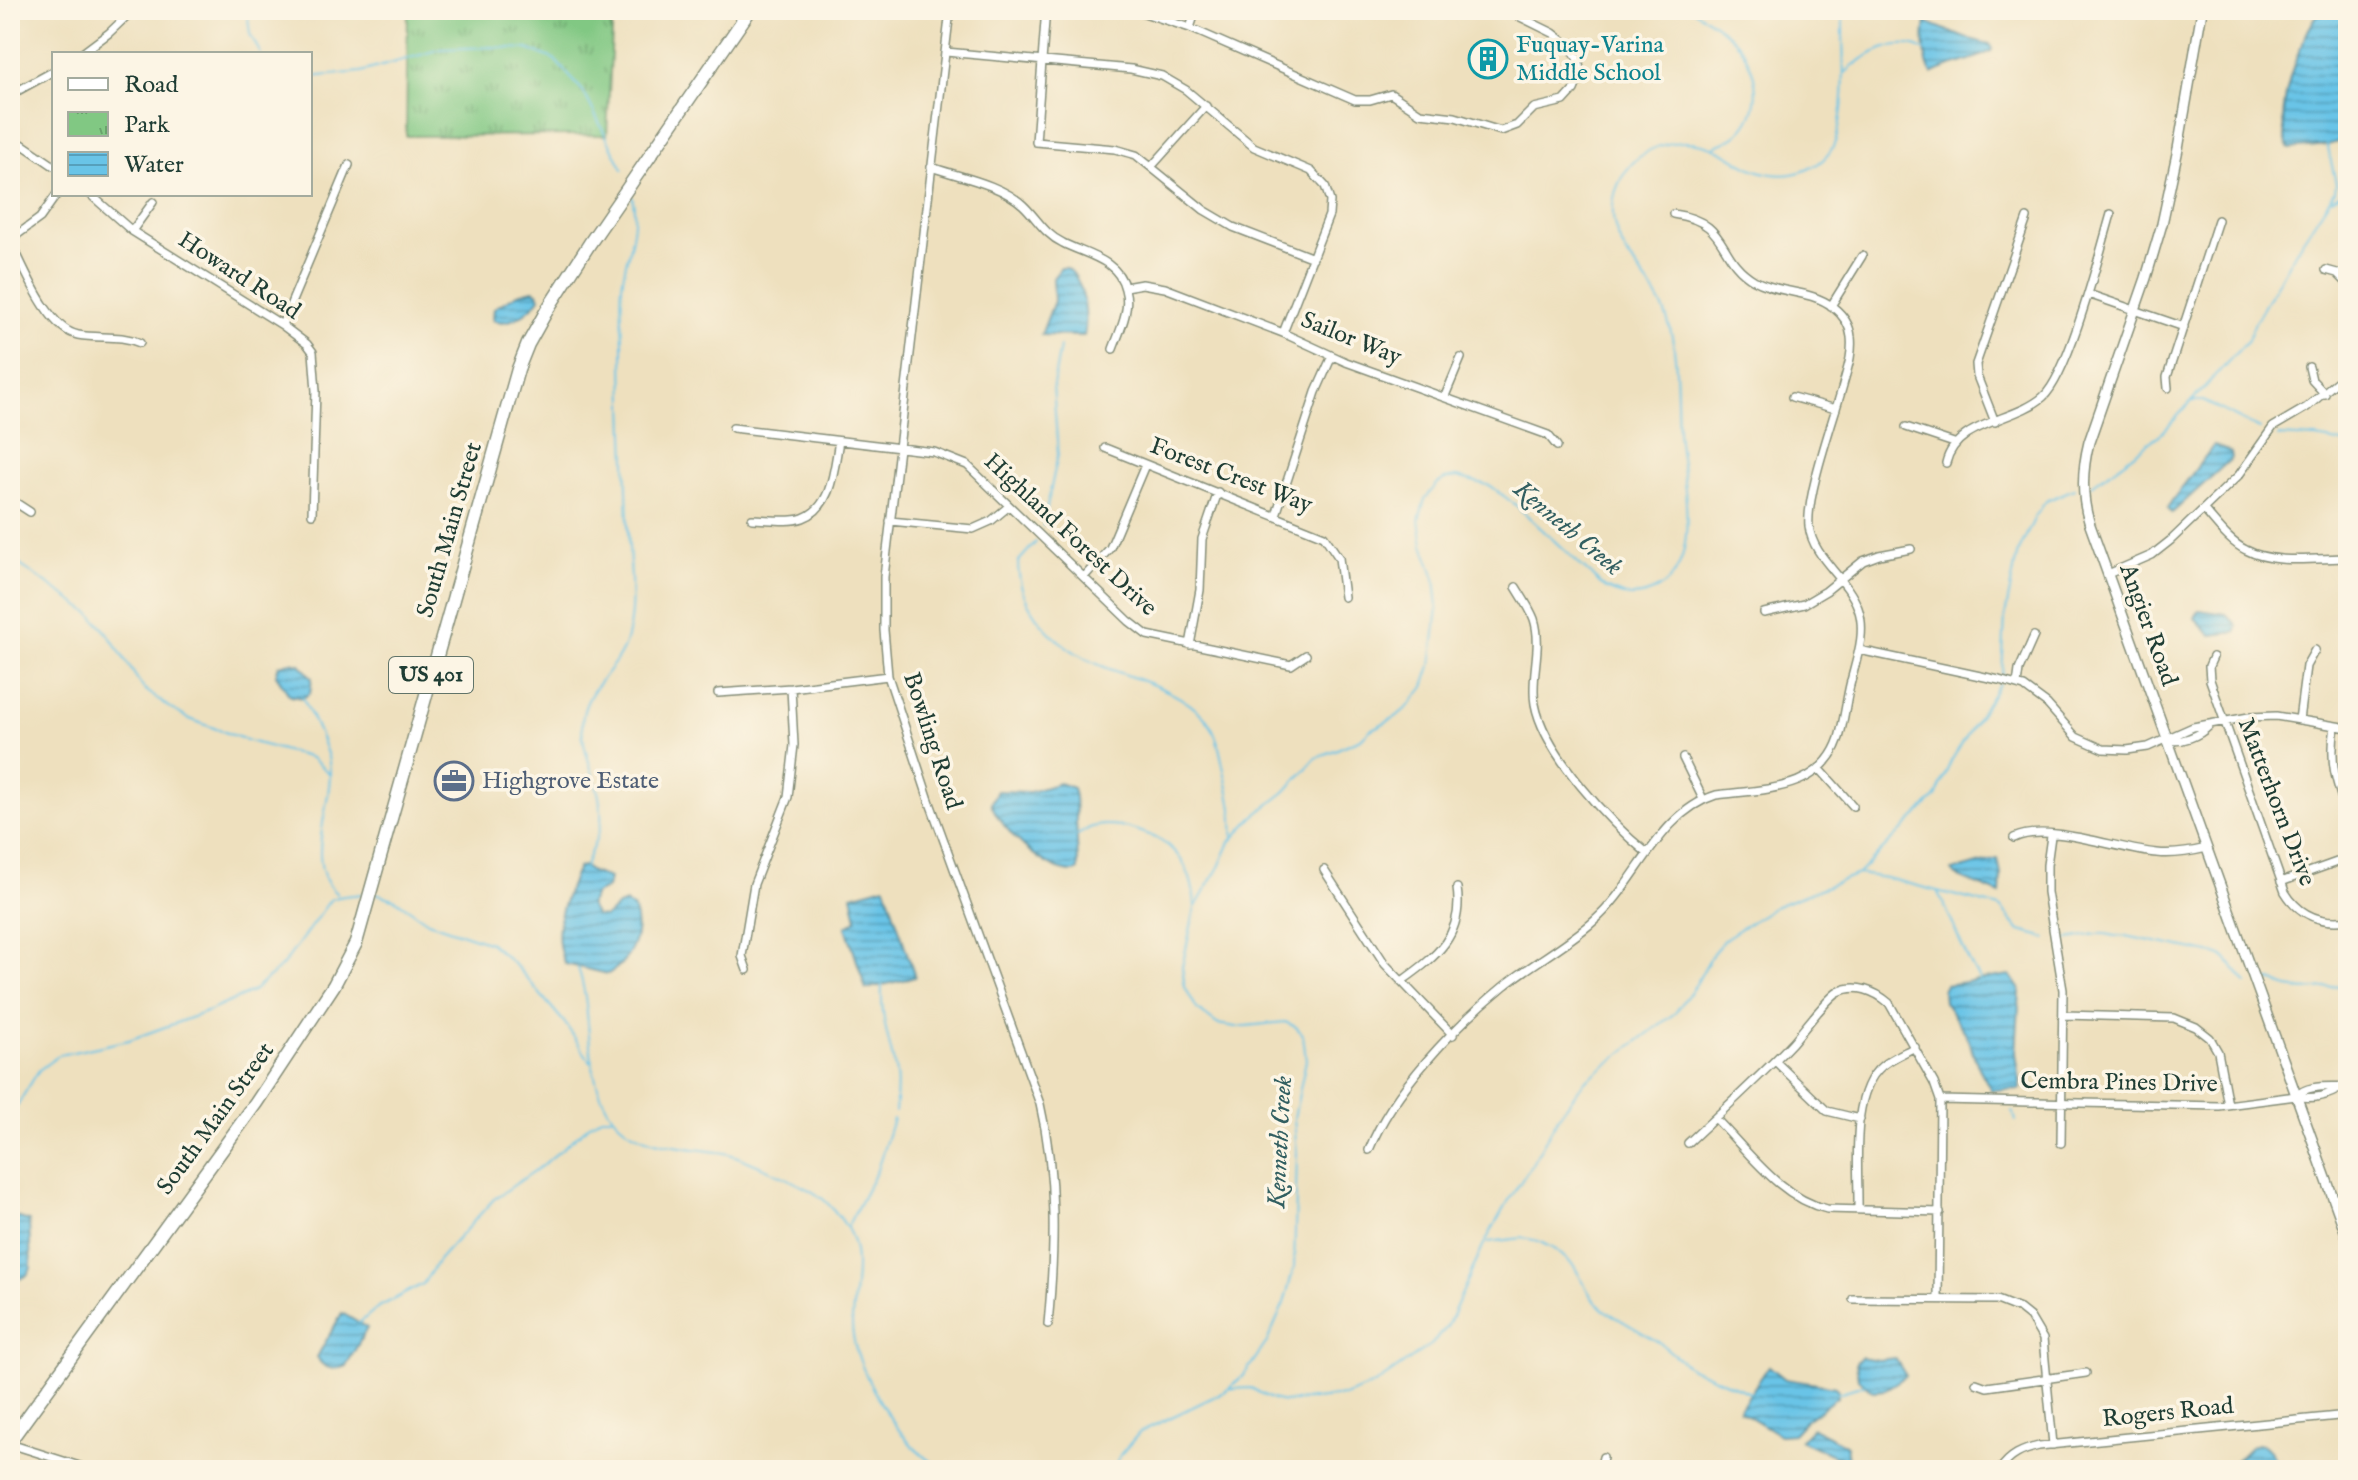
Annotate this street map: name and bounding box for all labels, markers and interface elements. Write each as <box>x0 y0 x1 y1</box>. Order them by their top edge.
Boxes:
place label: Fuquay-Varina Middle School <box>1516 30 1665 89</box>
building icon: Fuquay-Varina Middle School <box>1467 38 1509 80</box>
legend <box>52 52 312 196</box>
text: Road <box>124 70 178 101</box>
text: Park <box>124 110 170 141</box>
text: Water <box>124 150 184 181</box>
street label: Howard Road <box>172 225 306 327</box>
street label: Sailor Way <box>1296 305 1406 373</box>
street label: Forest Crest Way <box>1145 431 1317 521</box>
street label: South Main Street <box>410 439 490 621</box>
street label: Highland Forest Drive <box>977 447 1163 623</box>
water label: Kenneth Creek <box>1506 472 1630 584</box>
street label: Angier Road <box>2111 559 2184 690</box>
road number: US 401 <box>389 657 473 693</box>
street label: Bowling Road <box>895 668 969 814</box>
street label: Matterhorn Drive <box>2230 714 2322 890</box>
office icon: Highgrove Estate <box>433 760 475 802</box>
place label: Highgrove Estate <box>482 766 659 797</box>
street label: South Main Street <box>150 1037 282 1201</box>
street label: Cembra Pines Drive <box>2020 1066 2218 1100</box>
water label: Kenneth Creek <box>1260 1074 1300 1210</box>
street label: Rogers Road <box>2101 1391 2235 1435</box>

